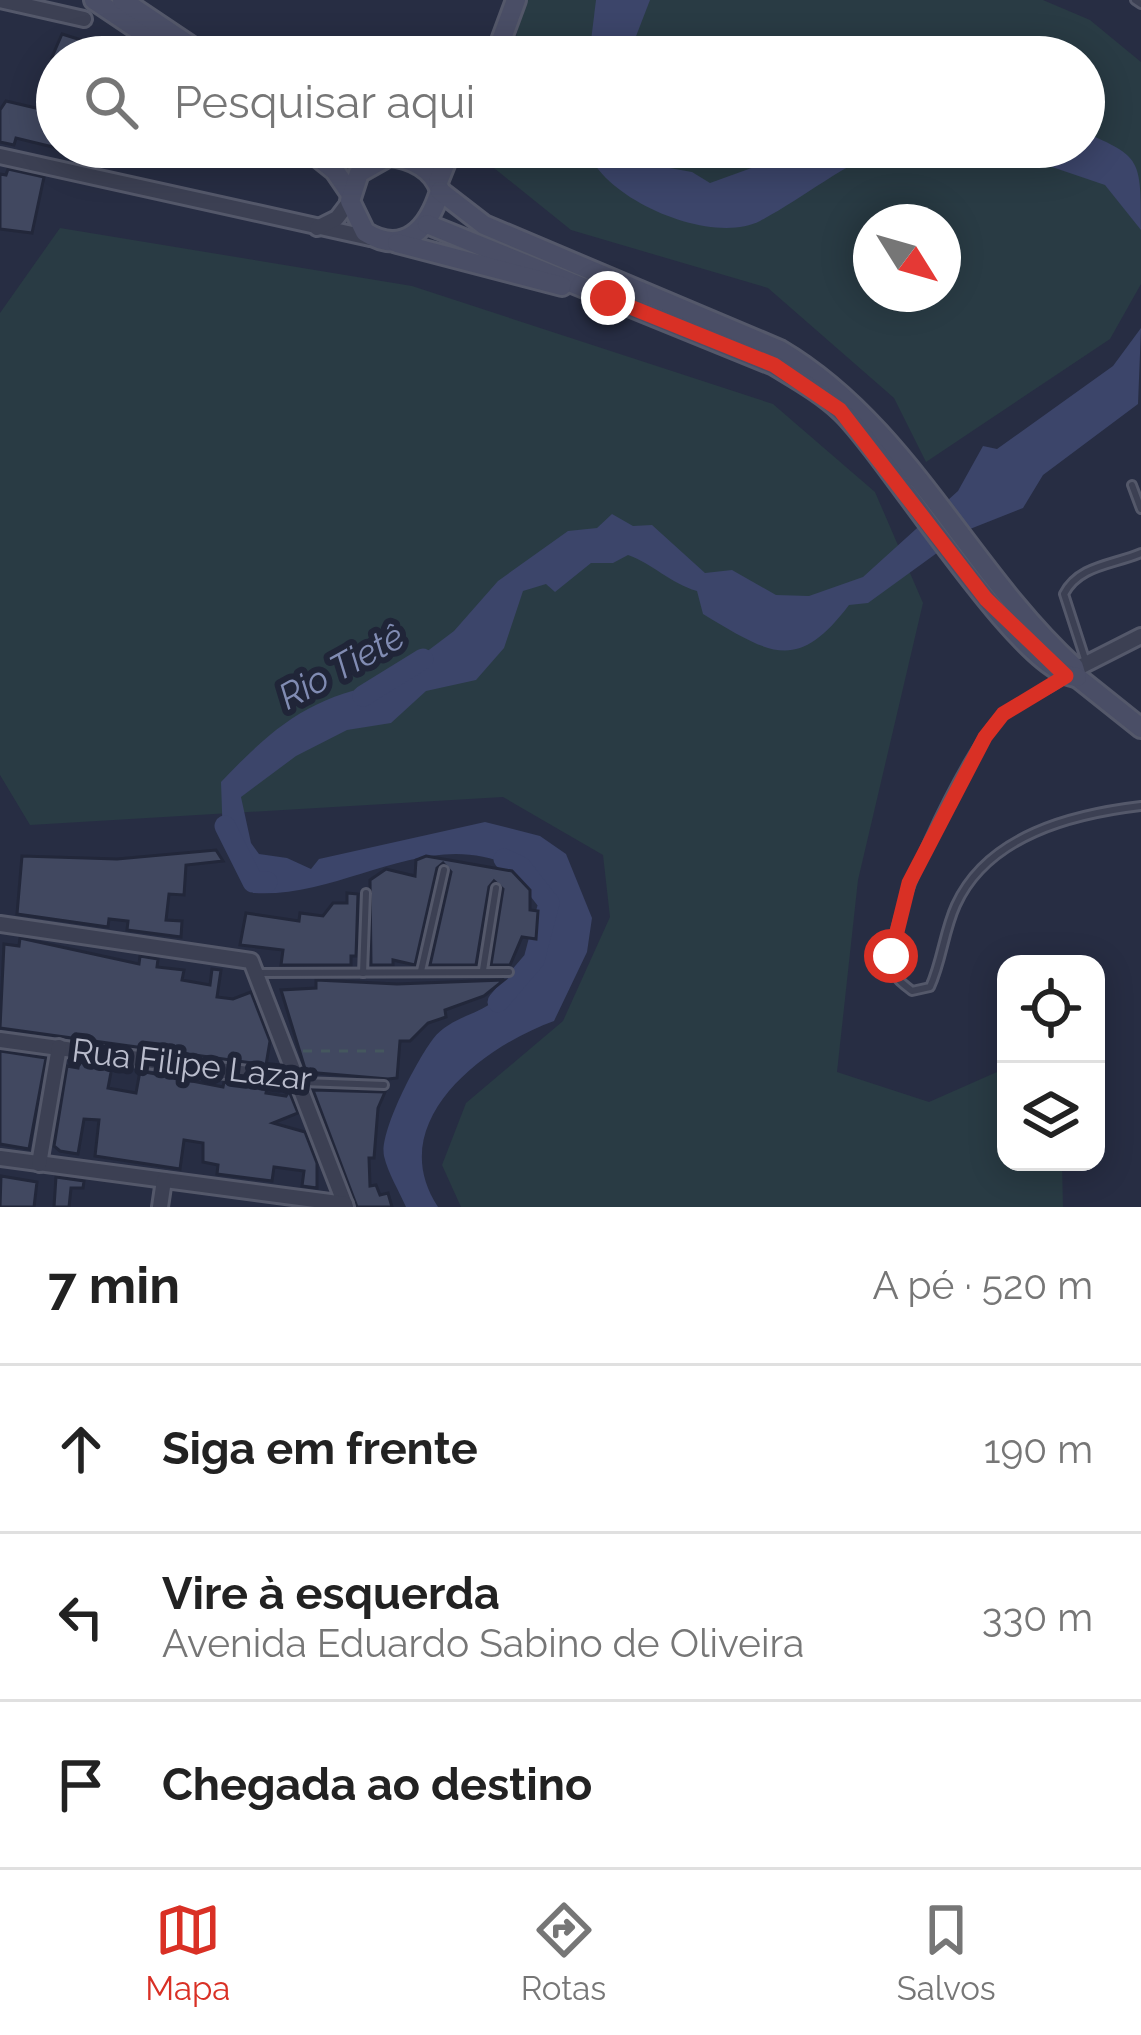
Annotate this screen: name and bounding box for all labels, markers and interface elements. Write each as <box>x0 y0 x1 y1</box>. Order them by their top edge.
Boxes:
search box <box>36 36 1105 168</box>
icon: search <box>78 69 144 135</box>
text: Pesquisar aqui <box>174 76 475 129</box>
north arrow <box>853 204 961 312</box>
route end <box>581 271 635 325</box>
water label: Rio Tietê <box>271 615 411 717</box>
route start <box>864 929 918 983</box>
map controls <box>997 955 1105 1171</box>
button: locate <box>997 955 1105 1063</box>
street label: Rua Filipe Lazar <box>70 1030 314 1099</box>
button: layers <box>997 1063 1105 1171</box>
text: 7 min <box>48 1255 180 1315</box>
text: A pé · 520 m <box>872 1262 1093 1308</box>
icon: ahead <box>48 1416 114 1482</box>
text: Siga em frente <box>162 1422 478 1475</box>
text: 190 m <box>984 1426 1093 1472</box>
text: Vire à esquerda <box>162 1567 500 1620</box>
icon: left <box>48 1584 114 1650</box>
text: 330 m <box>982 1594 1093 1640</box>
text: Avenida Eduardo Sabino de Oliveira <box>162 1620 804 1666</box>
icon: arrive <box>48 1752 114 1818</box>
text: Chegada ao destino <box>162 1758 592 1811</box>
tab: Mapa <box>145 1897 230 2008</box>
tab: Rotas <box>521 1897 606 2008</box>
tab: Salvos <box>897 1897 996 2008</box>

